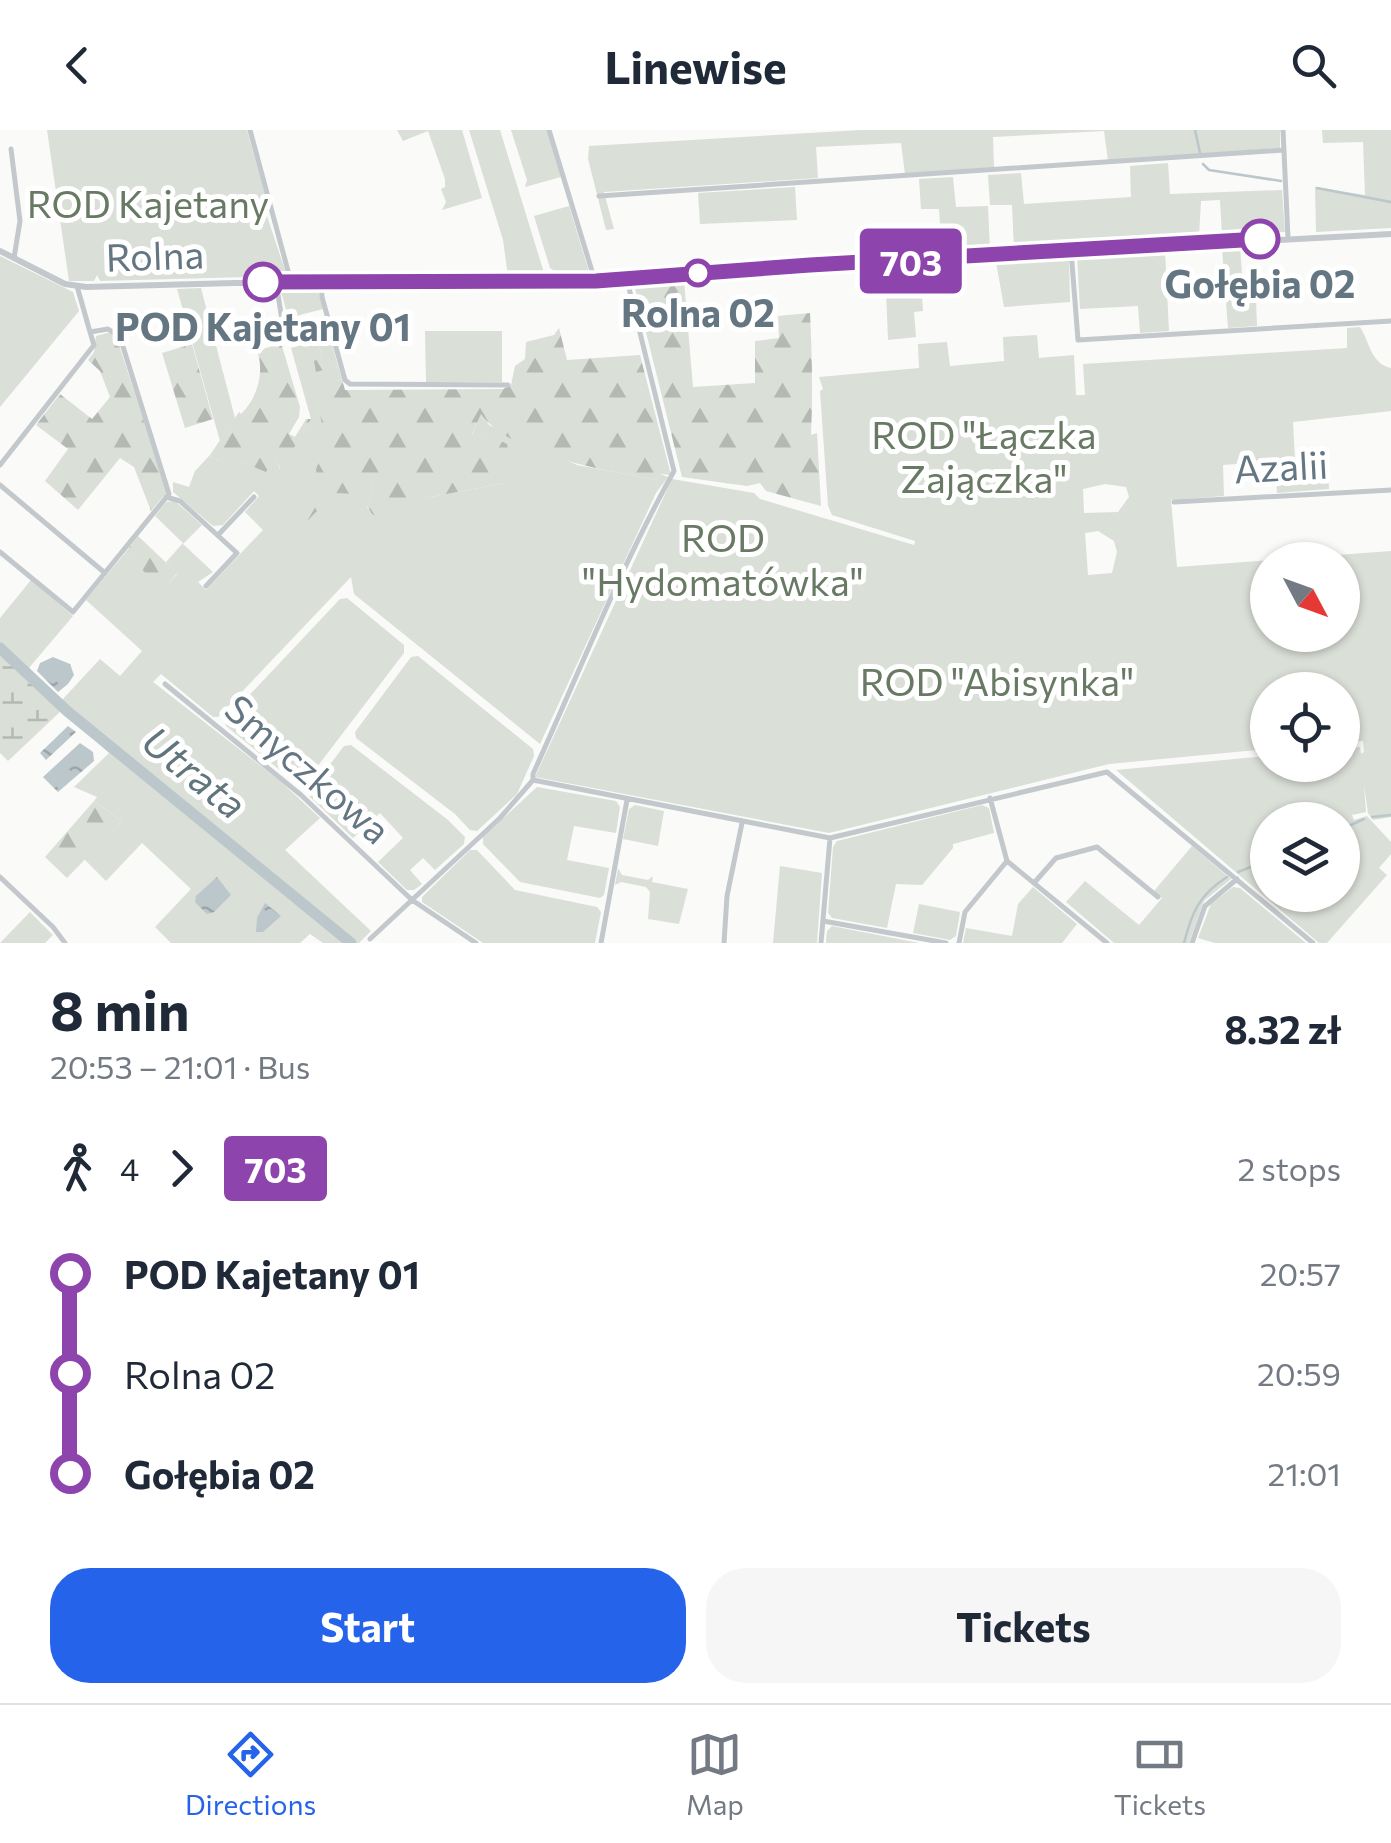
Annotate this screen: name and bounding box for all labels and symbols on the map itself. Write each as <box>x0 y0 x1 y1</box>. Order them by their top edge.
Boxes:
park label: ROD Kajetany <box>27 179 269 226</box>
marker: Gołębia 02 <box>1241 220 1279 258</box>
line badge: 703 <box>854 228 968 294</box>
street label: Rolna <box>105 229 205 280</box>
place label: Gołębia 02 <box>1165 259 1355 307</box>
marker: Rolna 02 <box>685 260 711 286</box>
marker: POD Kajetany 01 <box>244 263 282 301</box>
place label: Rolna 02 <box>621 288 775 335</box>
place label: POD Kajetany 01 <box>115 302 411 349</box>
park label: ROD "Łączka Zajączka" <box>871 410 1097 501</box>
street label: Azalii <box>1233 440 1329 491</box>
park label: ROD "Hydomatówka" <box>582 513 864 604</box>
north arrow <box>1250 542 1360 652</box>
park label: ROD "Abisynka" <box>860 657 1134 704</box>
street label: Smyczkowa <box>216 684 401 853</box>
water label: Utrata <box>134 714 257 828</box>

